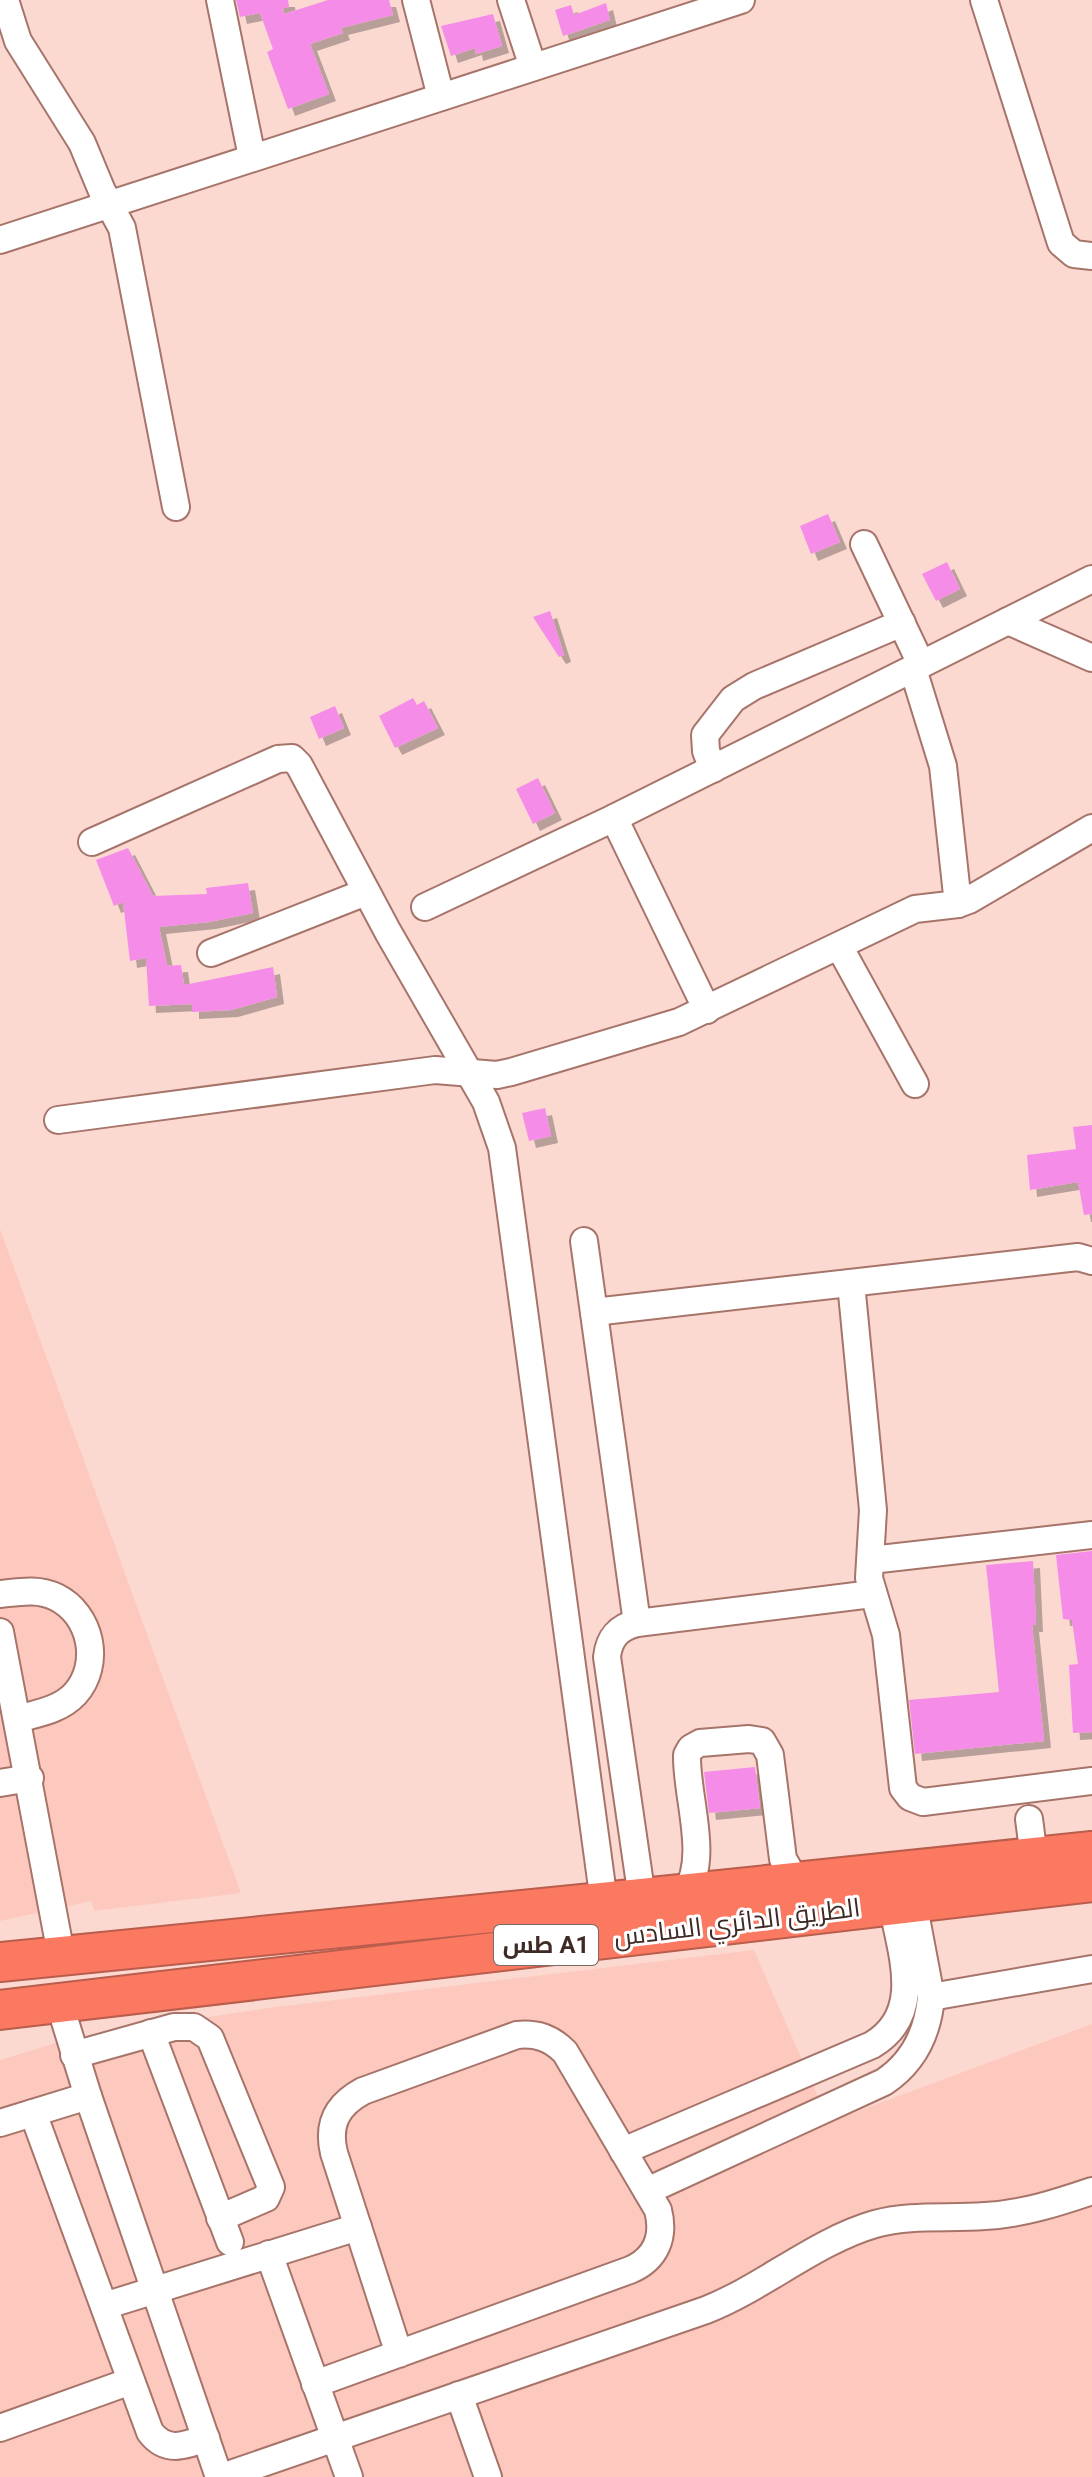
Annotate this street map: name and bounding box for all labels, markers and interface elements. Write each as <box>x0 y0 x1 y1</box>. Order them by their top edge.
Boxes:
street label: الطريق الدائري السادس <box>612 1892 862 1957</box>
road number: طس A1 <box>494 1925 598 1965</box>

